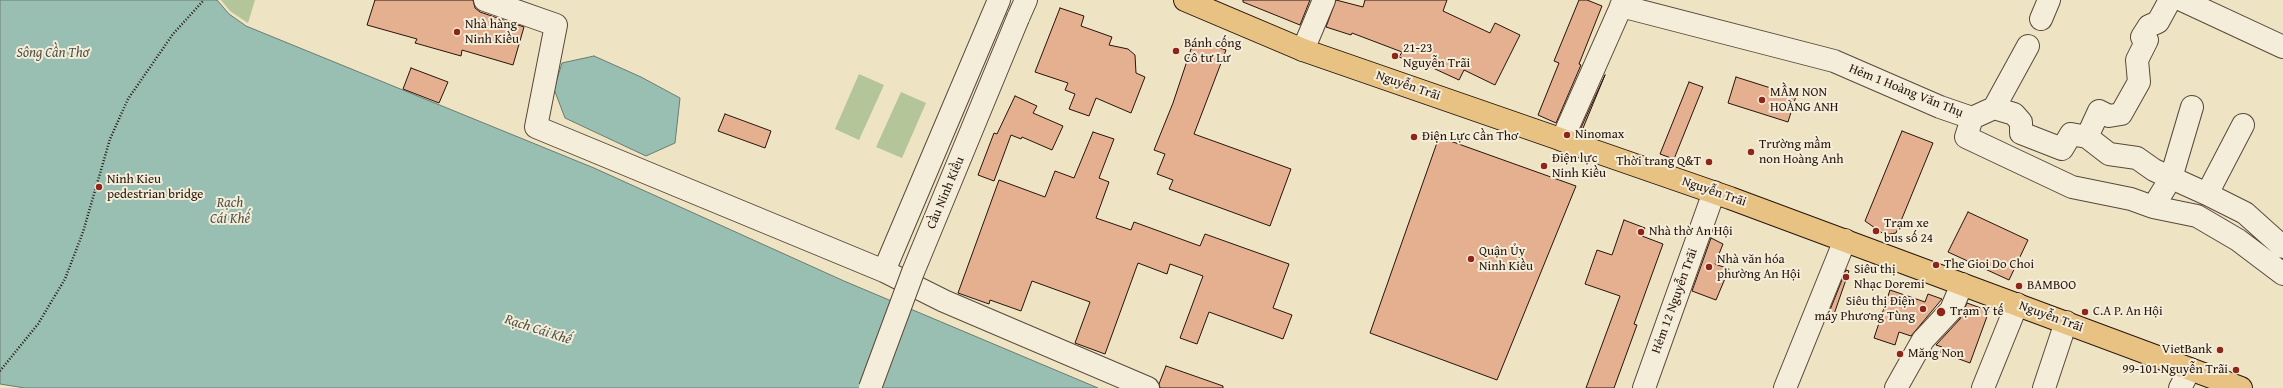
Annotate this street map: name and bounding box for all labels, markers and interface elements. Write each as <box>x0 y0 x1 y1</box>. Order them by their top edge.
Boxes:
place label: Nhà hàng Ninh Kiều <box>465 17 519 48</box>
marker: Nhà hàng Ninh Kiều <box>452 27 462 37</box>
place label: Bánh cống Cô tư Lư <box>1184 36 1241 67</box>
place label: 21-23 Nguyễn Trãi <box>1403 41 1470 72</box>
water label: Sông Cần Thơ <box>17 45 89 61</box>
marker: Bánh cống Cô tư Lư <box>1171 46 1181 56</box>
marker: 21-23 Nguyễn Trãi <box>1390 51 1400 61</box>
street label: Hẻm 1 Hoàng Văn Thụ <box>1847 61 1965 121</box>
street label: Nguyễn Trãi <box>1374 68 1442 104</box>
place label: MẦM NON HOÀNG ANH <box>1770 85 1838 116</box>
marker: MẦM NON HOÀNG ANH <box>1757 95 1767 105</box>
place label: Ninomax <box>1575 127 1624 143</box>
place label: Điện Lực Cần Thơ <box>1422 129 1518 145</box>
marker: Ninomax <box>1562 130 1572 140</box>
marker: Điện Lực Cần Thơ <box>1409 132 1419 142</box>
place label: Trường mầm non Hoàng Anh <box>1759 137 1844 168</box>
marker: Trường mầm non Hoàng Anh <box>1746 147 1756 157</box>
place label: Điện lực Ninh Kiều <box>1552 151 1606 182</box>
street label: Cầu Ninh Kiều <box>924 154 968 232</box>
place label: Thời trang Q&T <box>1616 154 1701 170</box>
marker: Thời trang Q&T <box>1704 157 1714 167</box>
marker: Điện lực Ninh Kiều <box>1539 161 1549 171</box>
place label: Ninh Kieu pedestrian bridge <box>107 172 203 203</box>
street label: Nguyễn Trãi <box>1680 174 1748 210</box>
marker: Ninh Kieu pedestrian bridge <box>94 182 104 192</box>
water label: Rạch Cái Khế <box>210 195 250 228</box>
place label: Trạm xe bus số 24 <box>1884 216 1933 247</box>
place label: Nhà thờ An Hội <box>1649 224 1733 240</box>
marker: Trạm xe bus số 24 <box>1871 226 1881 236</box>
marker: Nhà thờ An Hội <box>1636 227 1646 237</box>
place label: Quận Ủy Ninh Kiều <box>1479 244 1533 275</box>
street label: Hẻm 12 Nguyễn Trãi <box>1649 246 1701 356</box>
place label: Nhà văn hóa phường An Hội <box>1717 252 1800 283</box>
marker: Quận Ủy Ninh Kiều <box>1466 254 1476 264</box>
place label: The Gioi Do Choi <box>1944 257 2034 273</box>
marker: The Gioi Do Choi <box>1931 260 1941 270</box>
marker: Nhà văn hóa phường An Hội <box>1704 262 1714 272</box>
place label: Siêu thị Nhạc Doremi <box>1854 262 1925 293</box>
marker: Siêu thị Nhạc Doremi <box>1841 272 1851 282</box>
place label: BAMBOO <box>2027 278 2076 294</box>
marker: BAMBOO <box>2014 281 2024 291</box>
place label: Siêu thị Điện máy Phương Tùng <box>1814 294 1915 325</box>
street label: Nguyễn Trãi <box>2017 298 2085 336</box>
marker: Siêu thị Điện máy Phương Tùng <box>1918 304 1928 314</box>
place label: Trạm Y tế <box>1950 304 2004 320</box>
place label: C.A P. An Hội <box>2093 304 2163 320</box>
marker: Trạm Y tế <box>1935 306 1947 318</box>
marker: C.A P. An Hội <box>2080 307 2090 317</box>
water label: Rạch Cái Khế <box>502 311 574 349</box>
place label: VietBank <box>2162 342 2212 358</box>
marker: VietBank <box>2215 345 2225 355</box>
place label: Măng Non <box>1908 346 1964 362</box>
marker: Măng Non <box>1895 349 1905 359</box>
place label: 99-101 Nguyễn Trãi <box>2122 362 2228 378</box>
marker: 99-101 Nguyễn Trãi <box>2231 365 2241 375</box>

